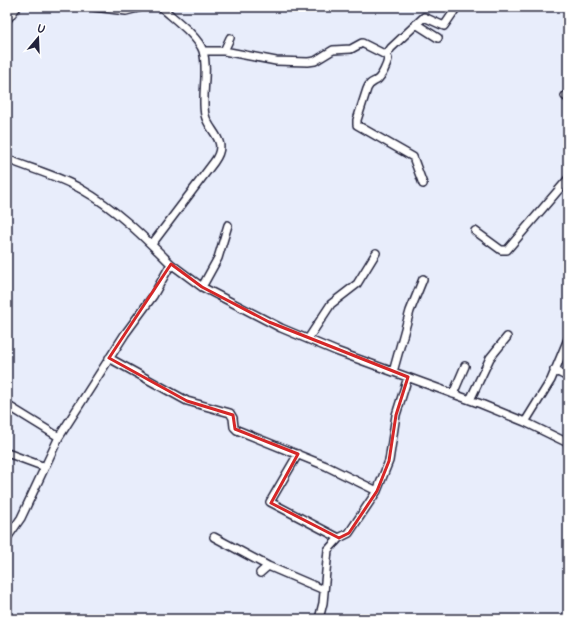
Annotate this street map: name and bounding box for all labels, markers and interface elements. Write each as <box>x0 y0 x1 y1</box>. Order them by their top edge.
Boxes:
north arrow <box>18 18 58 58</box>
text: U <box>36 22 47 36</box>

